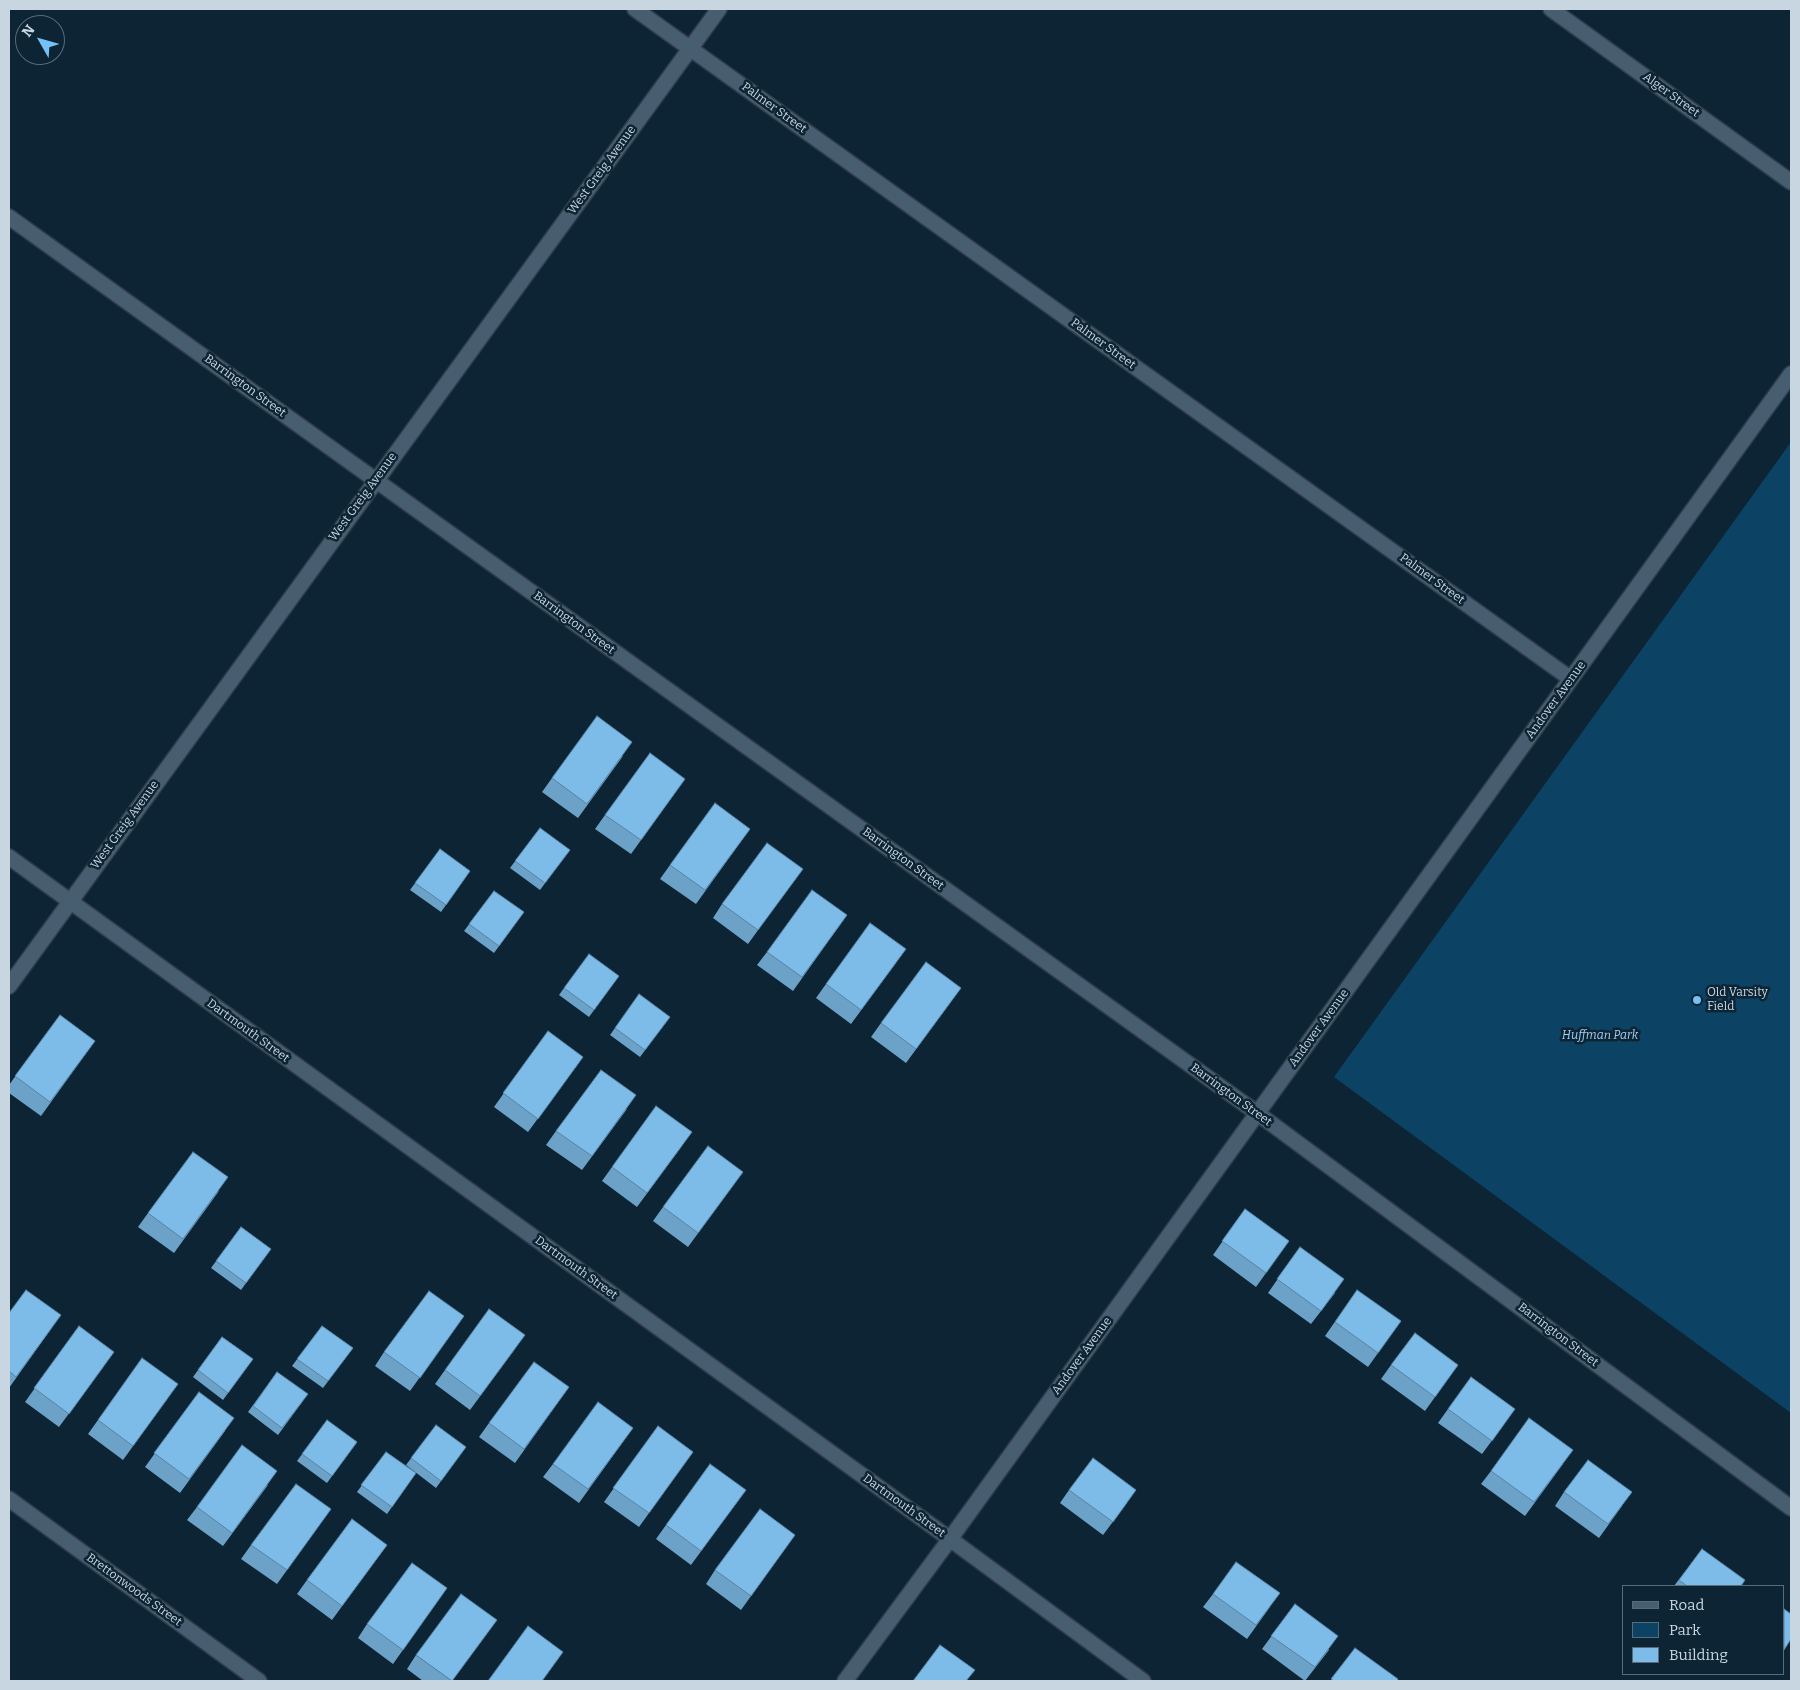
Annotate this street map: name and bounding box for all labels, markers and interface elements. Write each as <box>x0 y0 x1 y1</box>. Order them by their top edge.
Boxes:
north arrow <box>15 15 65 65</box>
text: N <box>19 22 39 41</box>
street label: Alger Street <box>1640 70 1702 120</box>
street label: Palmer Street <box>739 80 809 136</box>
street label: West Greig Avenue <box>565 123 639 217</box>
street label: Palmer Street <box>1068 316 1138 372</box>
street label: Barrington Street <box>202 352 288 420</box>
street label: West Greig Avenue <box>326 450 400 544</box>
street label: Palmer Street <box>1397 551 1467 607</box>
street label: Barrington Street <box>531 589 617 657</box>
street label: Andover Avenue <box>1523 658 1589 742</box>
street label: West Greig Avenue <box>88 778 162 872</box>
street label: Barrington Street <box>860 825 946 893</box>
street label: Andover Avenue <box>1286 986 1352 1070</box>
place label: Old Varsity Field <box>1707 986 1768 1014</box>
marker: Old Varsity Field <box>1691 994 1703 1006</box>
street label: Dartmouth Street <box>204 996 292 1066</box>
park label: Huffman Park <box>1562 1029 1638 1043</box>
street label: Barrington Street <box>1188 1061 1274 1129</box>
street label: Dartmouth Street <box>532 1233 620 1303</box>
street label: Barrington Street <box>1515 1300 1601 1370</box>
street label: Andover Avenue <box>1049 1314 1115 1398</box>
street label: Dartmouth Street <box>860 1471 948 1541</box>
street label: Brettonwoods Street <box>84 1551 184 1629</box>
legend <box>1622 1585 1785 1675</box>
text: Road <box>1669 1596 1704 1614</box>
text: Park <box>1669 1621 1701 1639</box>
text: Building <box>1669 1646 1728 1664</box>

